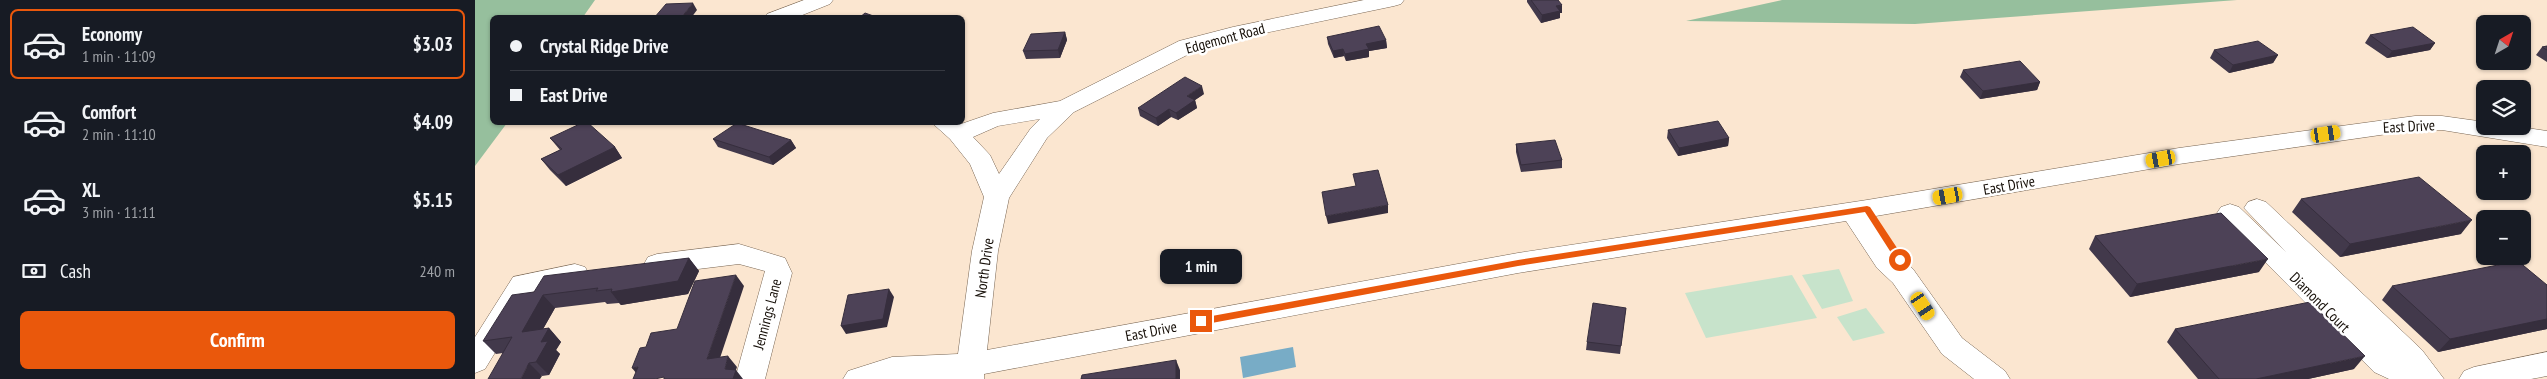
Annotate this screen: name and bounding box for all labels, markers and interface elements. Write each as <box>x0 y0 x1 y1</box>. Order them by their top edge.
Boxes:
north arrow <box>2476 15 2531 70</box>
map controls <box>2476 15 2531 265</box>
street label: Edgemont Road <box>1183 18 1267 58</box>
icon: car <box>22 22 67 67</box>
text: Economy <box>82 22 142 46</box>
text: $3.03 <box>413 32 453 56</box>
text: Crystal Ridge Drive <box>540 34 669 58</box>
text: 1 min · 11:09 <box>82 46 156 66</box>
button: layers <box>2476 80 2531 135</box>
text: East Drive <box>540 83 608 107</box>
icon: car <box>22 100 67 145</box>
text: Comfort <box>82 100 136 124</box>
text: $4.09 <box>413 110 453 134</box>
street label: East Drive <box>2382 115 2436 137</box>
text: 2 min · 11:10 <box>82 124 156 144</box>
car <box>2310 124 2341 144</box>
button: + <box>2476 145 2531 200</box>
car <box>2144 149 2177 169</box>
street label: East Drive <box>1982 171 2036 199</box>
icon: car <box>22 178 67 223</box>
text: XL <box>82 178 100 202</box>
car <box>1931 186 1964 206</box>
text: $5.15 <box>413 188 453 212</box>
text: 3 min · 11:11 <box>82 202 156 222</box>
button: − <box>2476 210 2531 265</box>
street label: North Drive <box>970 237 998 299</box>
callout: 1 min <box>1160 248 1242 284</box>
route start <box>1889 249 1911 271</box>
text: 1 min <box>1185 256 1217 276</box>
icon: cash <box>20 257 48 285</box>
text: Cash <box>60 259 91 283</box>
text: 240 m <box>420 261 455 281</box>
street label: Diamond Court <box>2286 268 2354 336</box>
street label: Jennings Lane <box>748 277 786 352</box>
car <box>1908 289 1937 323</box>
route end <box>1190 310 1212 332</box>
button: Confirm <box>20 311 455 369</box>
street label: East Drive <box>1124 317 1178 345</box>

